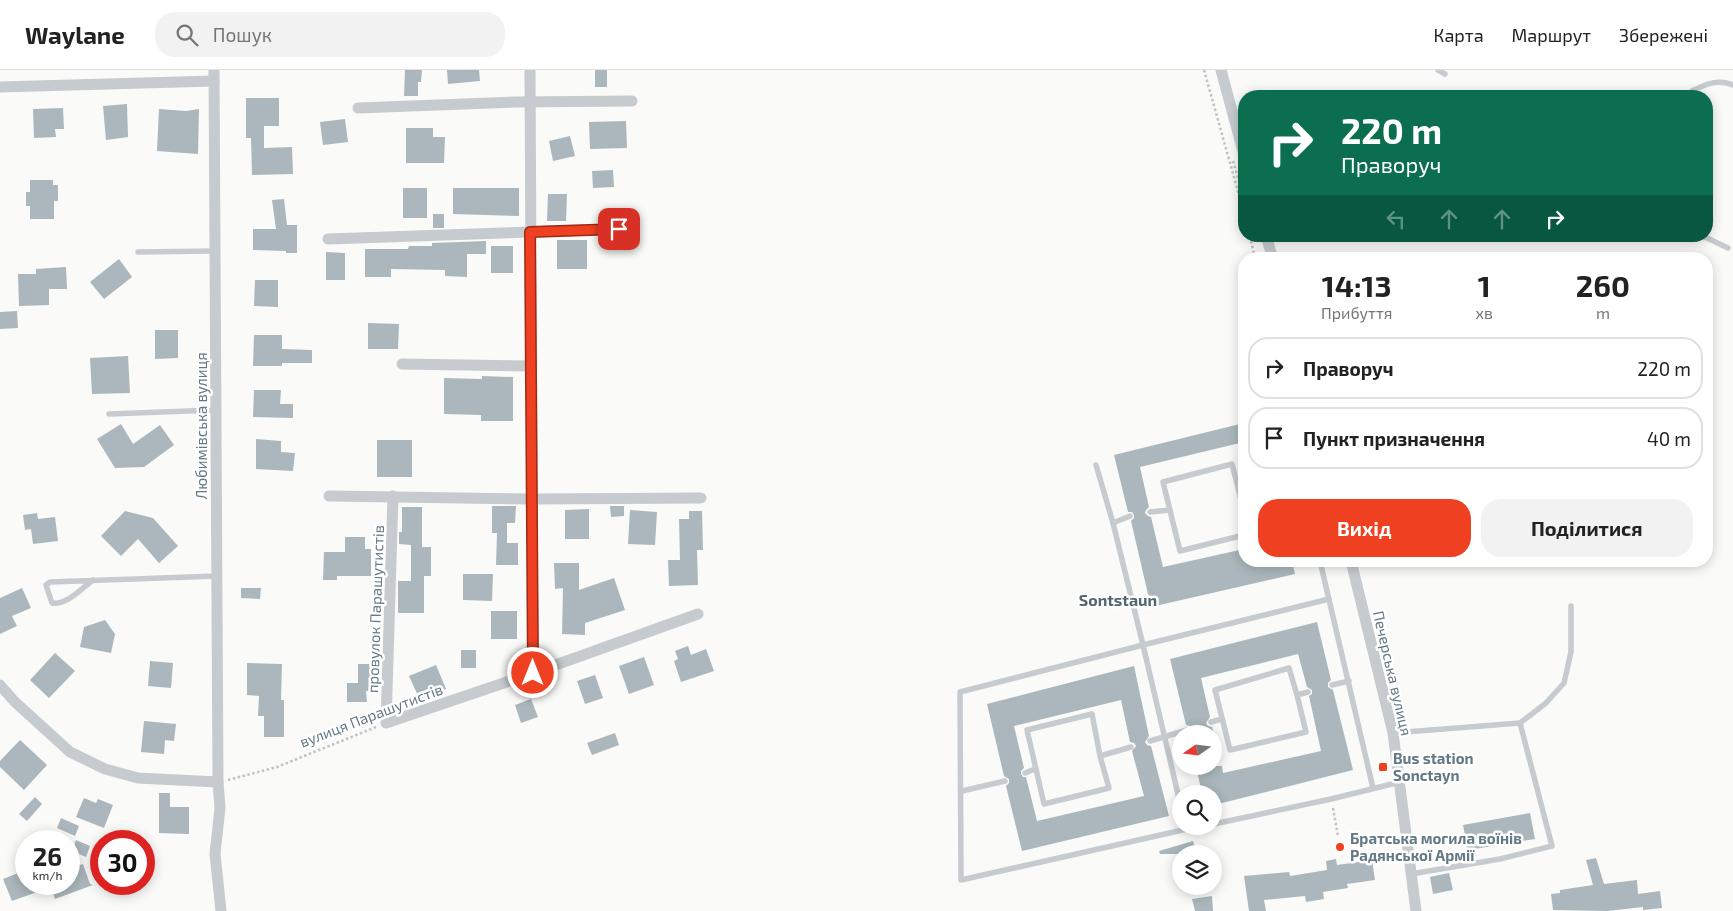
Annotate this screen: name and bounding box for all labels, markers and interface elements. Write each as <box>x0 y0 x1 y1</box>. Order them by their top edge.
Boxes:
search box <box>155 12 505 57</box>
text: Waylane <box>25 20 125 49</box>
icon: search <box>173 21 201 49</box>
text: Пошук <box>213 23 272 46</box>
text: Карта <box>1434 24 1484 46</box>
text: Маршрут <box>1512 24 1591 46</box>
text: Збережені <box>1619 24 1708 46</box>
text: 220 m <box>1341 109 1442 151</box>
icon: right <box>1258 110 1323 175</box>
text: Праворуч <box>1341 151 1442 177</box>
icon: left <box>1382 205 1410 233</box>
icon: ahead <box>1435 205 1463 233</box>
icon: ahead <box>1488 205 1516 233</box>
icon: right <box>1541 205 1569 233</box>
pin <box>598 208 640 250</box>
icon: arrive <box>605 215 633 243</box>
text: 14:13 <box>1322 267 1392 303</box>
text: 1 <box>1478 267 1491 303</box>
text: 260 <box>1576 267 1630 303</box>
text: Прибуття <box>1321 303 1392 322</box>
text: хв <box>1475 303 1493 322</box>
text: m <box>1596 303 1610 322</box>
street label: Любимівська вулиця <box>192 352 211 500</box>
icon: right <box>1260 354 1288 382</box>
text: Праворуч <box>1303 357 1394 380</box>
text: 220 m <box>1637 357 1691 380</box>
icon: arrive <box>1260 424 1288 452</box>
text: Пункт призначення <box>1303 427 1485 450</box>
text: 40 m <box>1647 427 1691 450</box>
button: Вихід <box>1258 499 1471 557</box>
button: Поділитися <box>1481 499 1693 557</box>
street label: провулок Парашутистів <box>363 525 388 693</box>
district label: Sontstaun <box>1079 590 1157 609</box>
street label: Печерська вулиця <box>1369 609 1416 737</box>
position arrow <box>506 646 558 698</box>
street label: вулиця Парашутистів <box>297 679 445 752</box>
north arrow <box>1172 725 1222 775</box>
map controls <box>1172 725 1222 895</box>
place label: Bus station Sonctayn <box>1393 749 1474 785</box>
marker: Bus station Sonctayn <box>1377 761 1389 773</box>
button: search <box>1172 785 1222 835</box>
place label: Братська могила воїнів Радянської Армії <box>1350 829 1522 864</box>
speed limit sign: 30 <box>90 830 155 895</box>
text: 26 <box>33 841 62 871</box>
marker: Братська могила воїнів Радянської Армії <box>1334 841 1346 853</box>
button: layers <box>1172 845 1222 895</box>
text: km/h <box>33 868 62 882</box>

